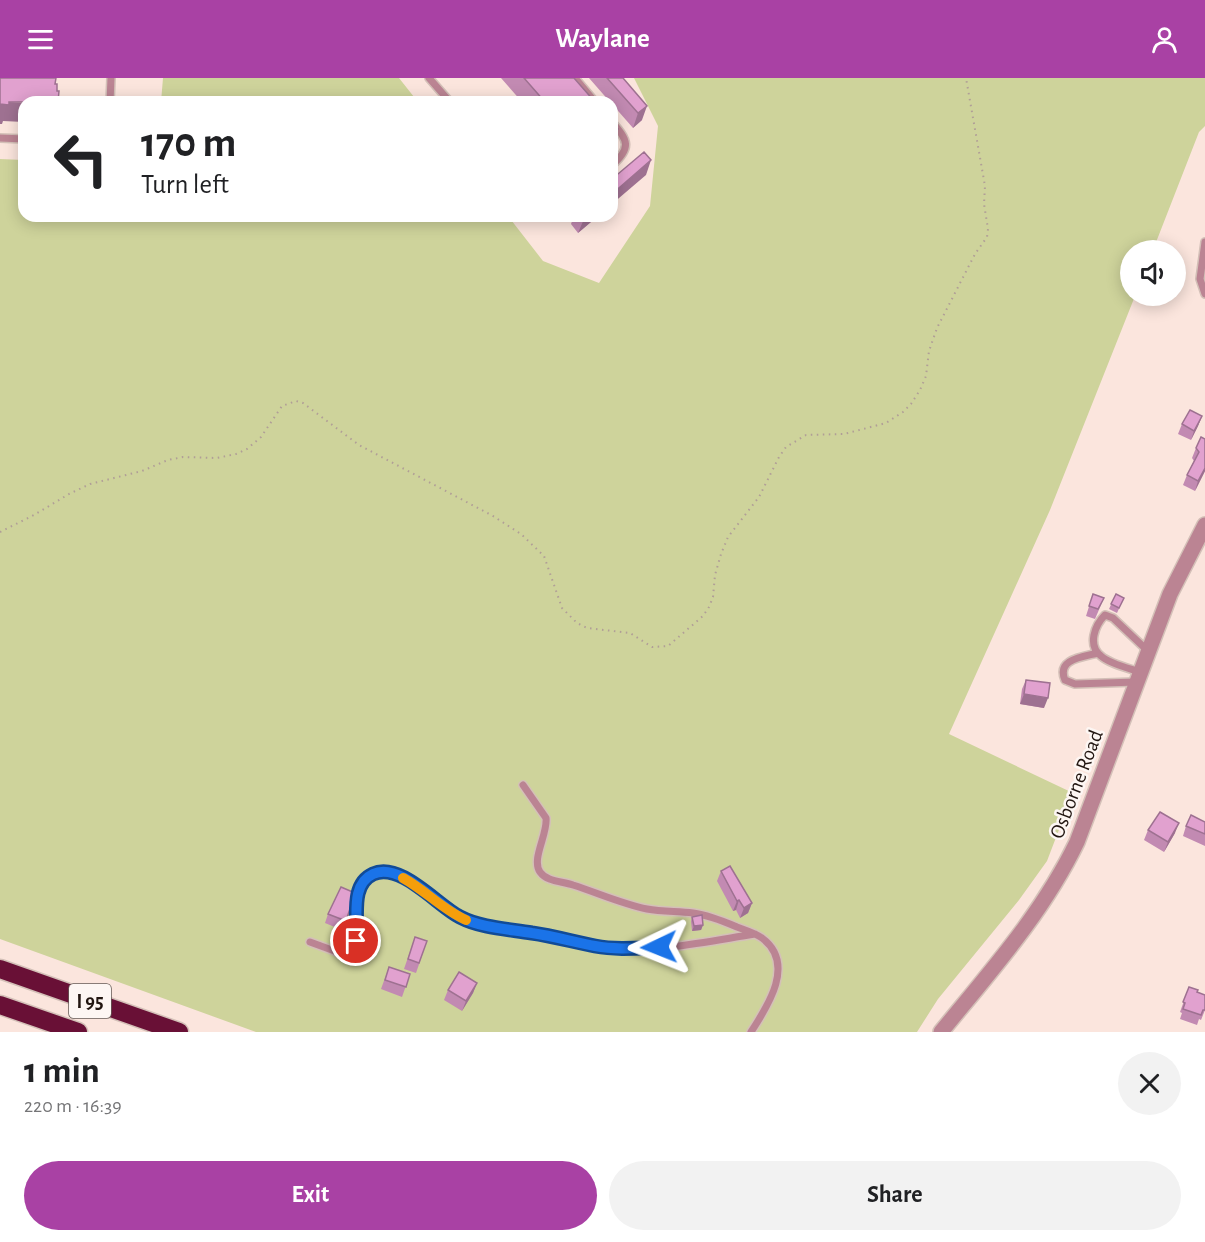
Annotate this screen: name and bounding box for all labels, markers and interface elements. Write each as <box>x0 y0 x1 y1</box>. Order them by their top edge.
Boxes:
icon: menu <box>24 23 57 56</box>
icon: person <box>1148 23 1181 56</box>
text: Waylane <box>555 25 650 52</box>
icon: left <box>42 120 120 198</box>
text: 170 m <box>141 122 236 164</box>
text: Turn left <box>141 171 229 198</box>
map controls <box>1120 240 1186 306</box>
button: sound <box>1120 240 1186 306</box>
street label: Osborne Road <box>1046 727 1107 841</box>
pin <box>330 915 381 966</box>
position arrow <box>627 915 691 979</box>
icon: arrive <box>339 924 372 957</box>
road number: I 95 <box>69 984 111 1018</box>
button: close <box>1118 1052 1181 1115</box>
text: 1 min <box>24 1053 100 1089</box>
text: 220 m · 16:39 <box>24 1096 122 1116</box>
button: Exit <box>24 1161 597 1230</box>
button: Share <box>609 1161 1181 1230</box>

